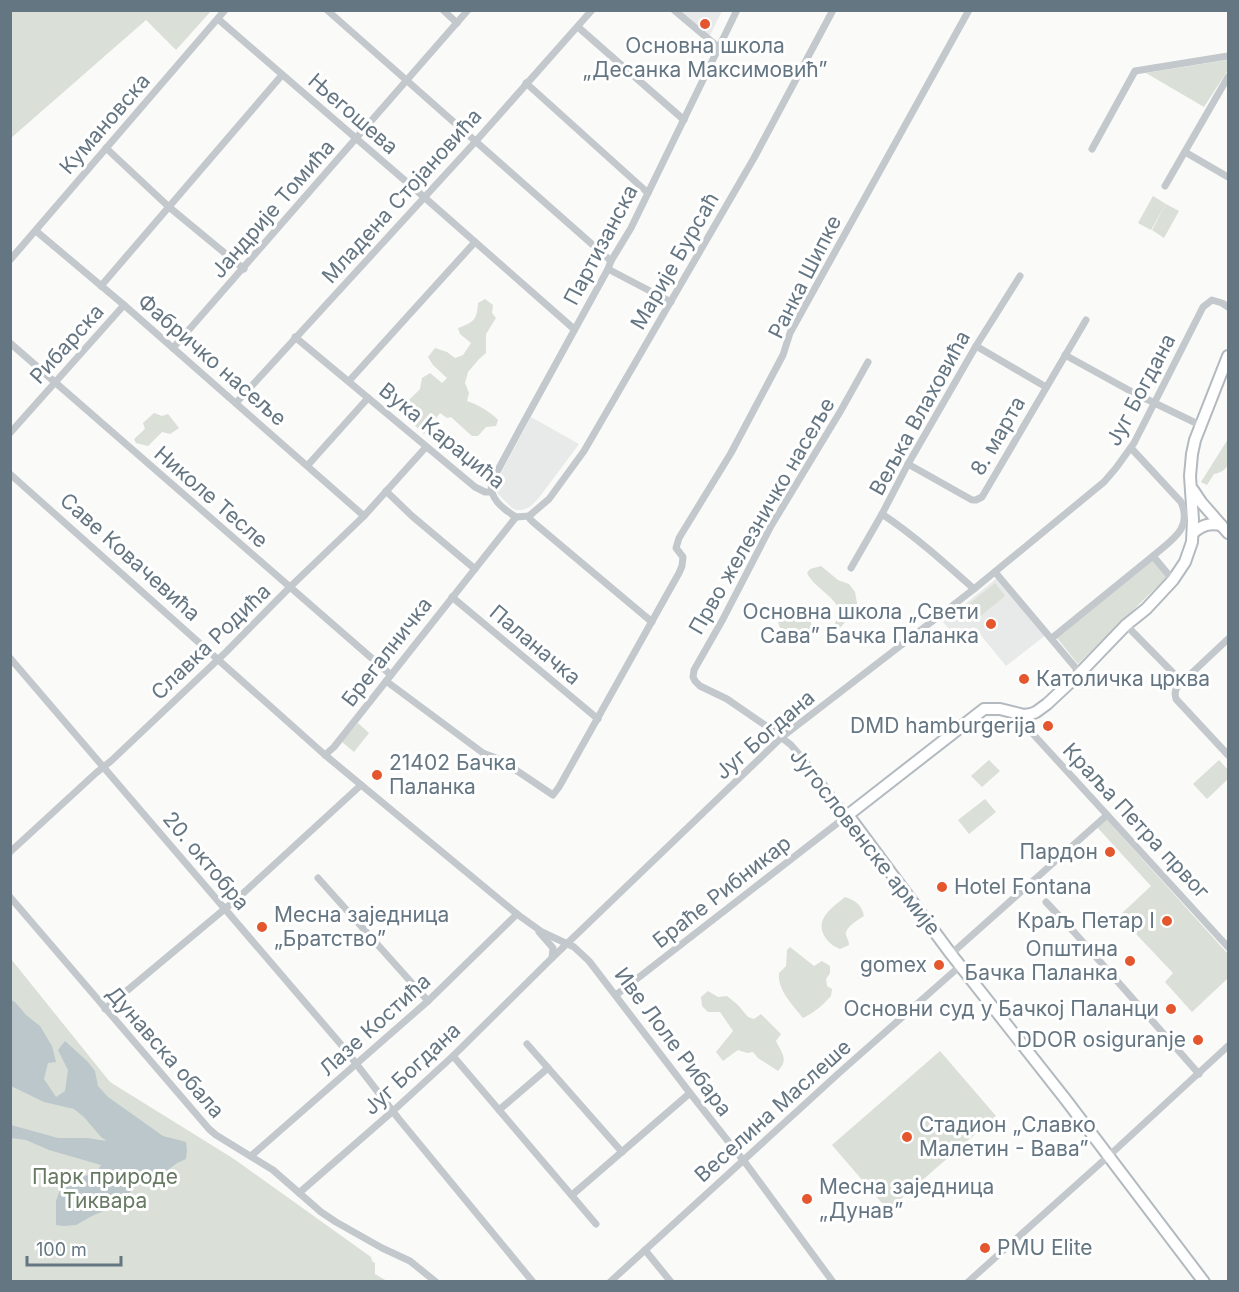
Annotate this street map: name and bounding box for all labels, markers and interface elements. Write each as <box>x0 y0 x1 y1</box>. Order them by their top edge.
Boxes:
marker: Основна школа „Десанка Максимовић” <box>698 17 712 31</box>
place label: Основна школа „Десанка Максимовић” <box>582 33 828 82</box>
street label: Кумановска <box>54 68 155 179</box>
street label: Његошева <box>303 68 403 159</box>
street label: Младена Стојановића <box>317 103 487 288</box>
street label: Јандрије Томића <box>206 134 340 283</box>
street label: Партизанска <box>558 180 643 309</box>
street label: Марије Бурсаћ <box>625 188 724 334</box>
street label: Ранка Шипке <box>763 211 846 342</box>
street label: Фабричко насеље <box>133 288 292 431</box>
street label: Рибарска <box>25 299 109 388</box>
street label: Вељка Влаховића <box>864 326 975 499</box>
street label: Југ Богдана <box>1101 329 1181 450</box>
street label: Вука Караџића <box>374 377 510 494</box>
street label: 8. марта <box>965 392 1030 480</box>
street label: Прво железничко насеље <box>684 393 840 638</box>
street label: Николе Тесле <box>149 441 273 553</box>
street label: Саве Ковачевића <box>55 487 205 626</box>
street label: Славка Родића <box>146 579 275 705</box>
street label: Брегалничка <box>336 592 437 711</box>
street label: Паланачка <box>485 599 586 690</box>
place label: Основна школа „Свети Сава” Бачка Паланка <box>743 599 979 648</box>
marker: Основна школа „Свети Сава” Бачка Паланка <box>984 617 998 631</box>
place label: Католичка црква <box>1036 666 1210 691</box>
marker: Католичка црква <box>1017 672 1031 686</box>
street label: Југ Богдана <box>710 685 819 785</box>
place label: DMD hamburgerija <box>850 713 1036 738</box>
marker: DMD hamburgerija <box>1041 719 1055 733</box>
street label: Краља Петра првог <box>1058 738 1215 904</box>
street label: Југословенске армије <box>785 743 946 940</box>
place label: 21402 Бачка Паланка <box>389 750 517 799</box>
marker: 21402 Бачка Паланка <box>370 768 384 782</box>
street label: 20. октобра <box>158 806 255 915</box>
street label: Браће Рибникар <box>648 830 796 953</box>
place label: Пардон <box>1020 839 1098 864</box>
marker: Пардон <box>1103 845 1117 859</box>
place label: Hotel Fontana <box>954 874 1092 899</box>
marker: Hotel Fontana <box>935 880 949 894</box>
place label: Месна заједница „Братство” <box>274 902 449 951</box>
place label: Краљ Петар I <box>1017 908 1155 933</box>
marker: Краљ Петар I <box>1160 914 1174 928</box>
marker: Месна заједница „Братство” <box>255 920 269 934</box>
place label: Општина Бачка Паланка <box>965 936 1118 985</box>
place label: gomex <box>860 952 927 977</box>
marker: Општина Бачка Паланка <box>1123 954 1137 968</box>
marker: gomex <box>932 958 946 972</box>
street label: Иве Лоле Рибара <box>609 963 737 1121</box>
street label: Лазе Костића <box>314 968 435 1081</box>
street label: Дунавска обала <box>101 981 230 1123</box>
place label: Основни суд у Бачкој Паланци <box>843 996 1159 1021</box>
marker: Основни суд у Бачкој Паланци <box>1164 1002 1178 1016</box>
street label: Југ Богдана <box>358 1017 465 1120</box>
place label: DDOR osiguranje <box>1017 1027 1186 1052</box>
marker: DDOR osiguranje <box>1191 1033 1205 1047</box>
street label: Веселина Маслеше <box>689 1034 856 1187</box>
place label: Стадион „Славко Малетин - Вава” <box>919 1112 1096 1161</box>
marker: Стадион „Славко Малетин - Вава” <box>900 1130 914 1144</box>
park label: Парк природе Тиквара <box>32 1164 178 1213</box>
place label: Месна заједница „Дунав” <box>819 1174 994 1223</box>
marker: Месна заједница „Дунав” <box>800 1192 814 1206</box>
scale bar <box>27 1229 122 1267</box>
place label: PMU Elite <box>997 1235 1093 1260</box>
text: 100 m <box>36 1239 87 1260</box>
marker: PMU Elite <box>978 1241 992 1255</box>

